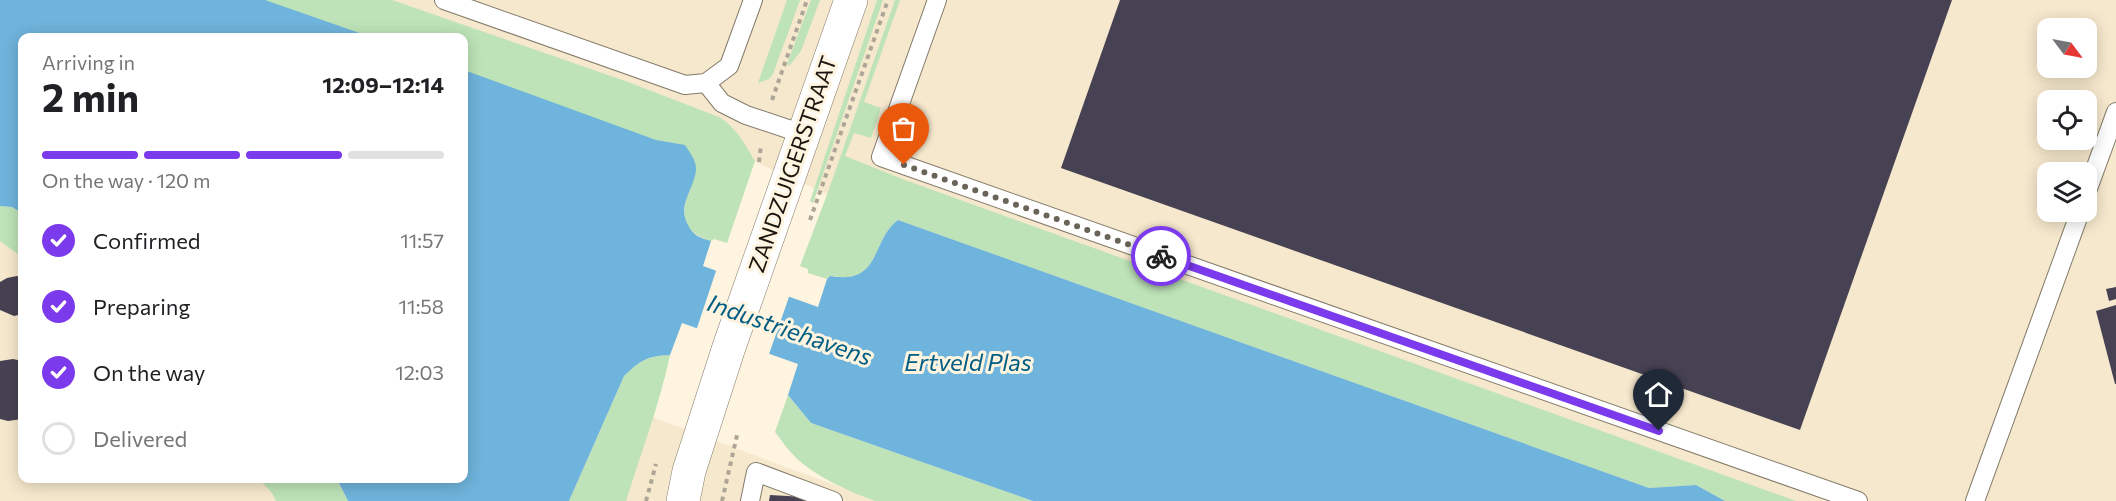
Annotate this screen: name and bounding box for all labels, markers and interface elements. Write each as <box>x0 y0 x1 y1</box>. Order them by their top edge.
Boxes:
north arrow <box>2037 18 2097 78</box>
map controls <box>2037 18 2097 222</box>
text: Arriving in <box>42 50 135 74</box>
street label: ZANDZUIGERSTRAAT <box>742 52 842 276</box>
text: 12:09–12:14 <box>322 71 444 98</box>
text: 2 min <box>42 72 139 120</box>
button: locate <box>2037 90 2097 150</box>
pin <box>878 103 929 165</box>
icon: bag <box>887 112 920 145</box>
button: layers <box>2037 162 2097 222</box>
text: On the way · 120 m <box>42 168 210 192</box>
icon: check <box>42 224 75 257</box>
courier <box>1131 226 1191 286</box>
text: Confirmed <box>93 227 200 254</box>
text: 11:57 <box>400 228 444 252</box>
icon: bike <box>1145 240 1178 273</box>
water label: Industriehavens <box>704 287 876 371</box>
icon: check <box>42 290 75 323</box>
text: Preparing <box>93 293 190 320</box>
text: 11:58 <box>399 294 444 318</box>
water label: Ertveld Plas <box>904 347 1032 376</box>
icon: check <box>42 356 75 389</box>
text: On the way <box>93 359 205 386</box>
text: 12:03 <box>395 360 444 384</box>
pin <box>1633 369 1684 431</box>
icon: home <box>1642 378 1675 411</box>
text: Delivered <box>93 425 187 452</box>

